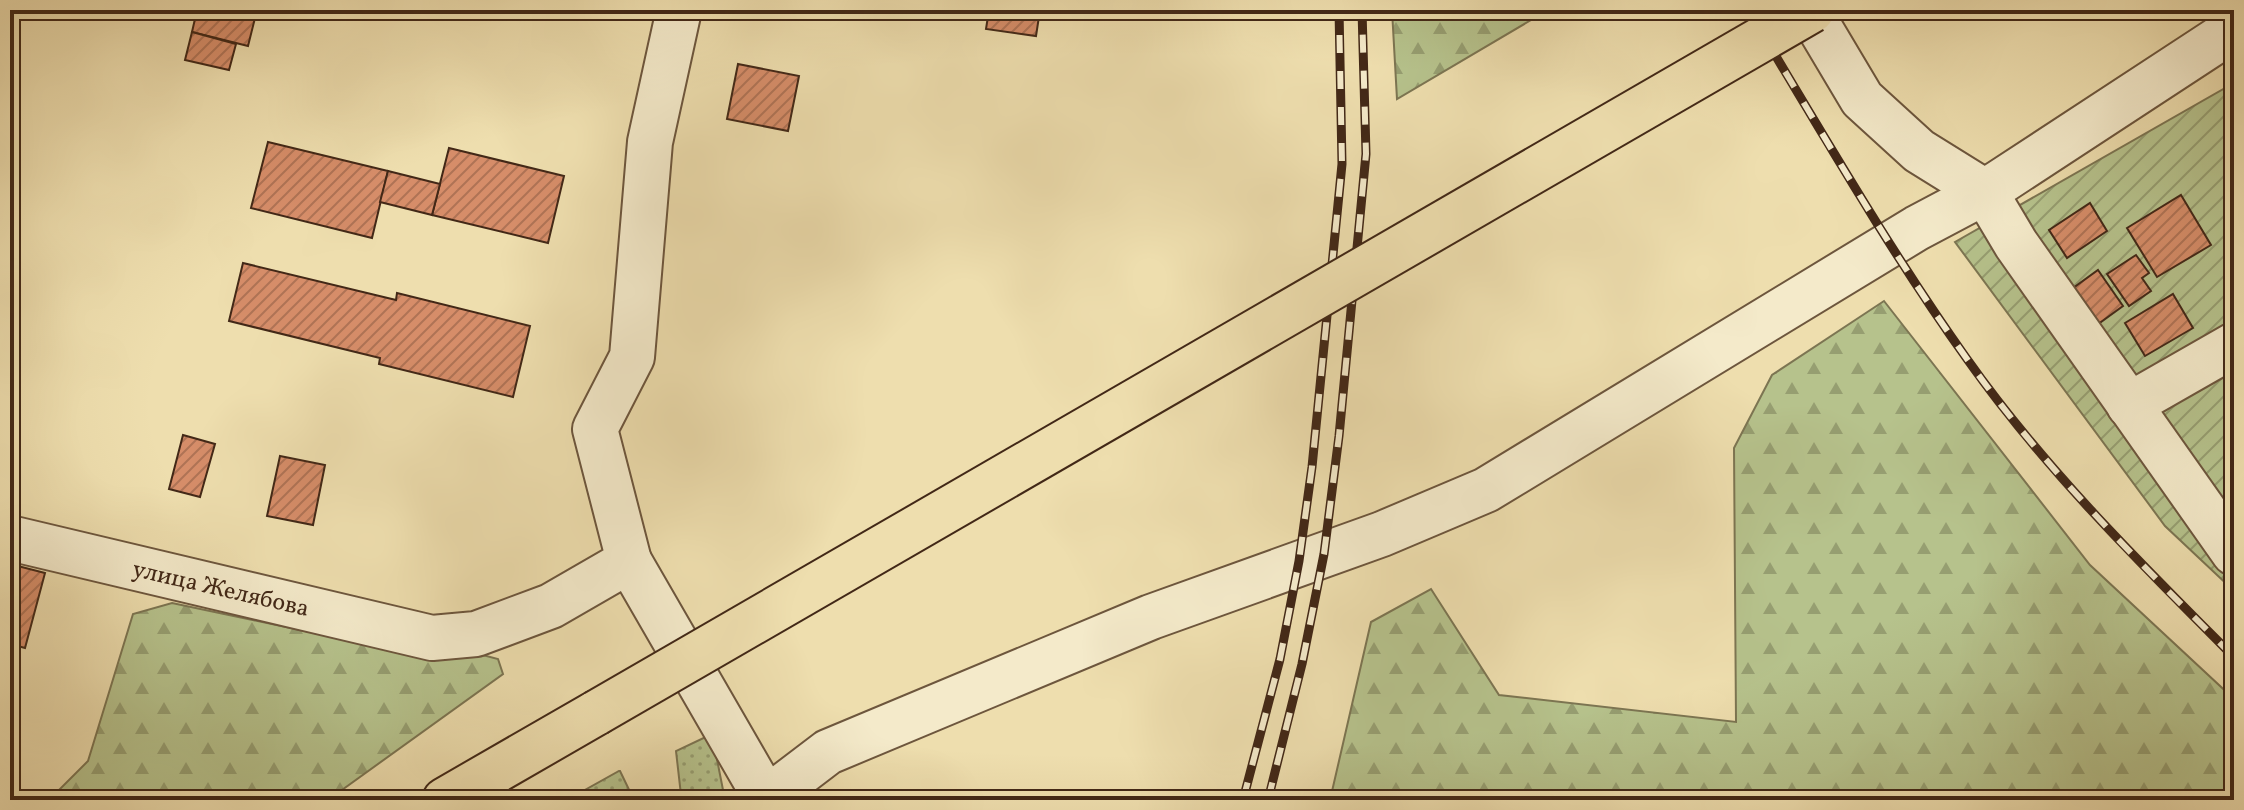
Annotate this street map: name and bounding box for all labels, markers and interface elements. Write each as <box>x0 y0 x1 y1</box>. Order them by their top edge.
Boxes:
street label: улица Желябова <box>129 553 312 627</box>

